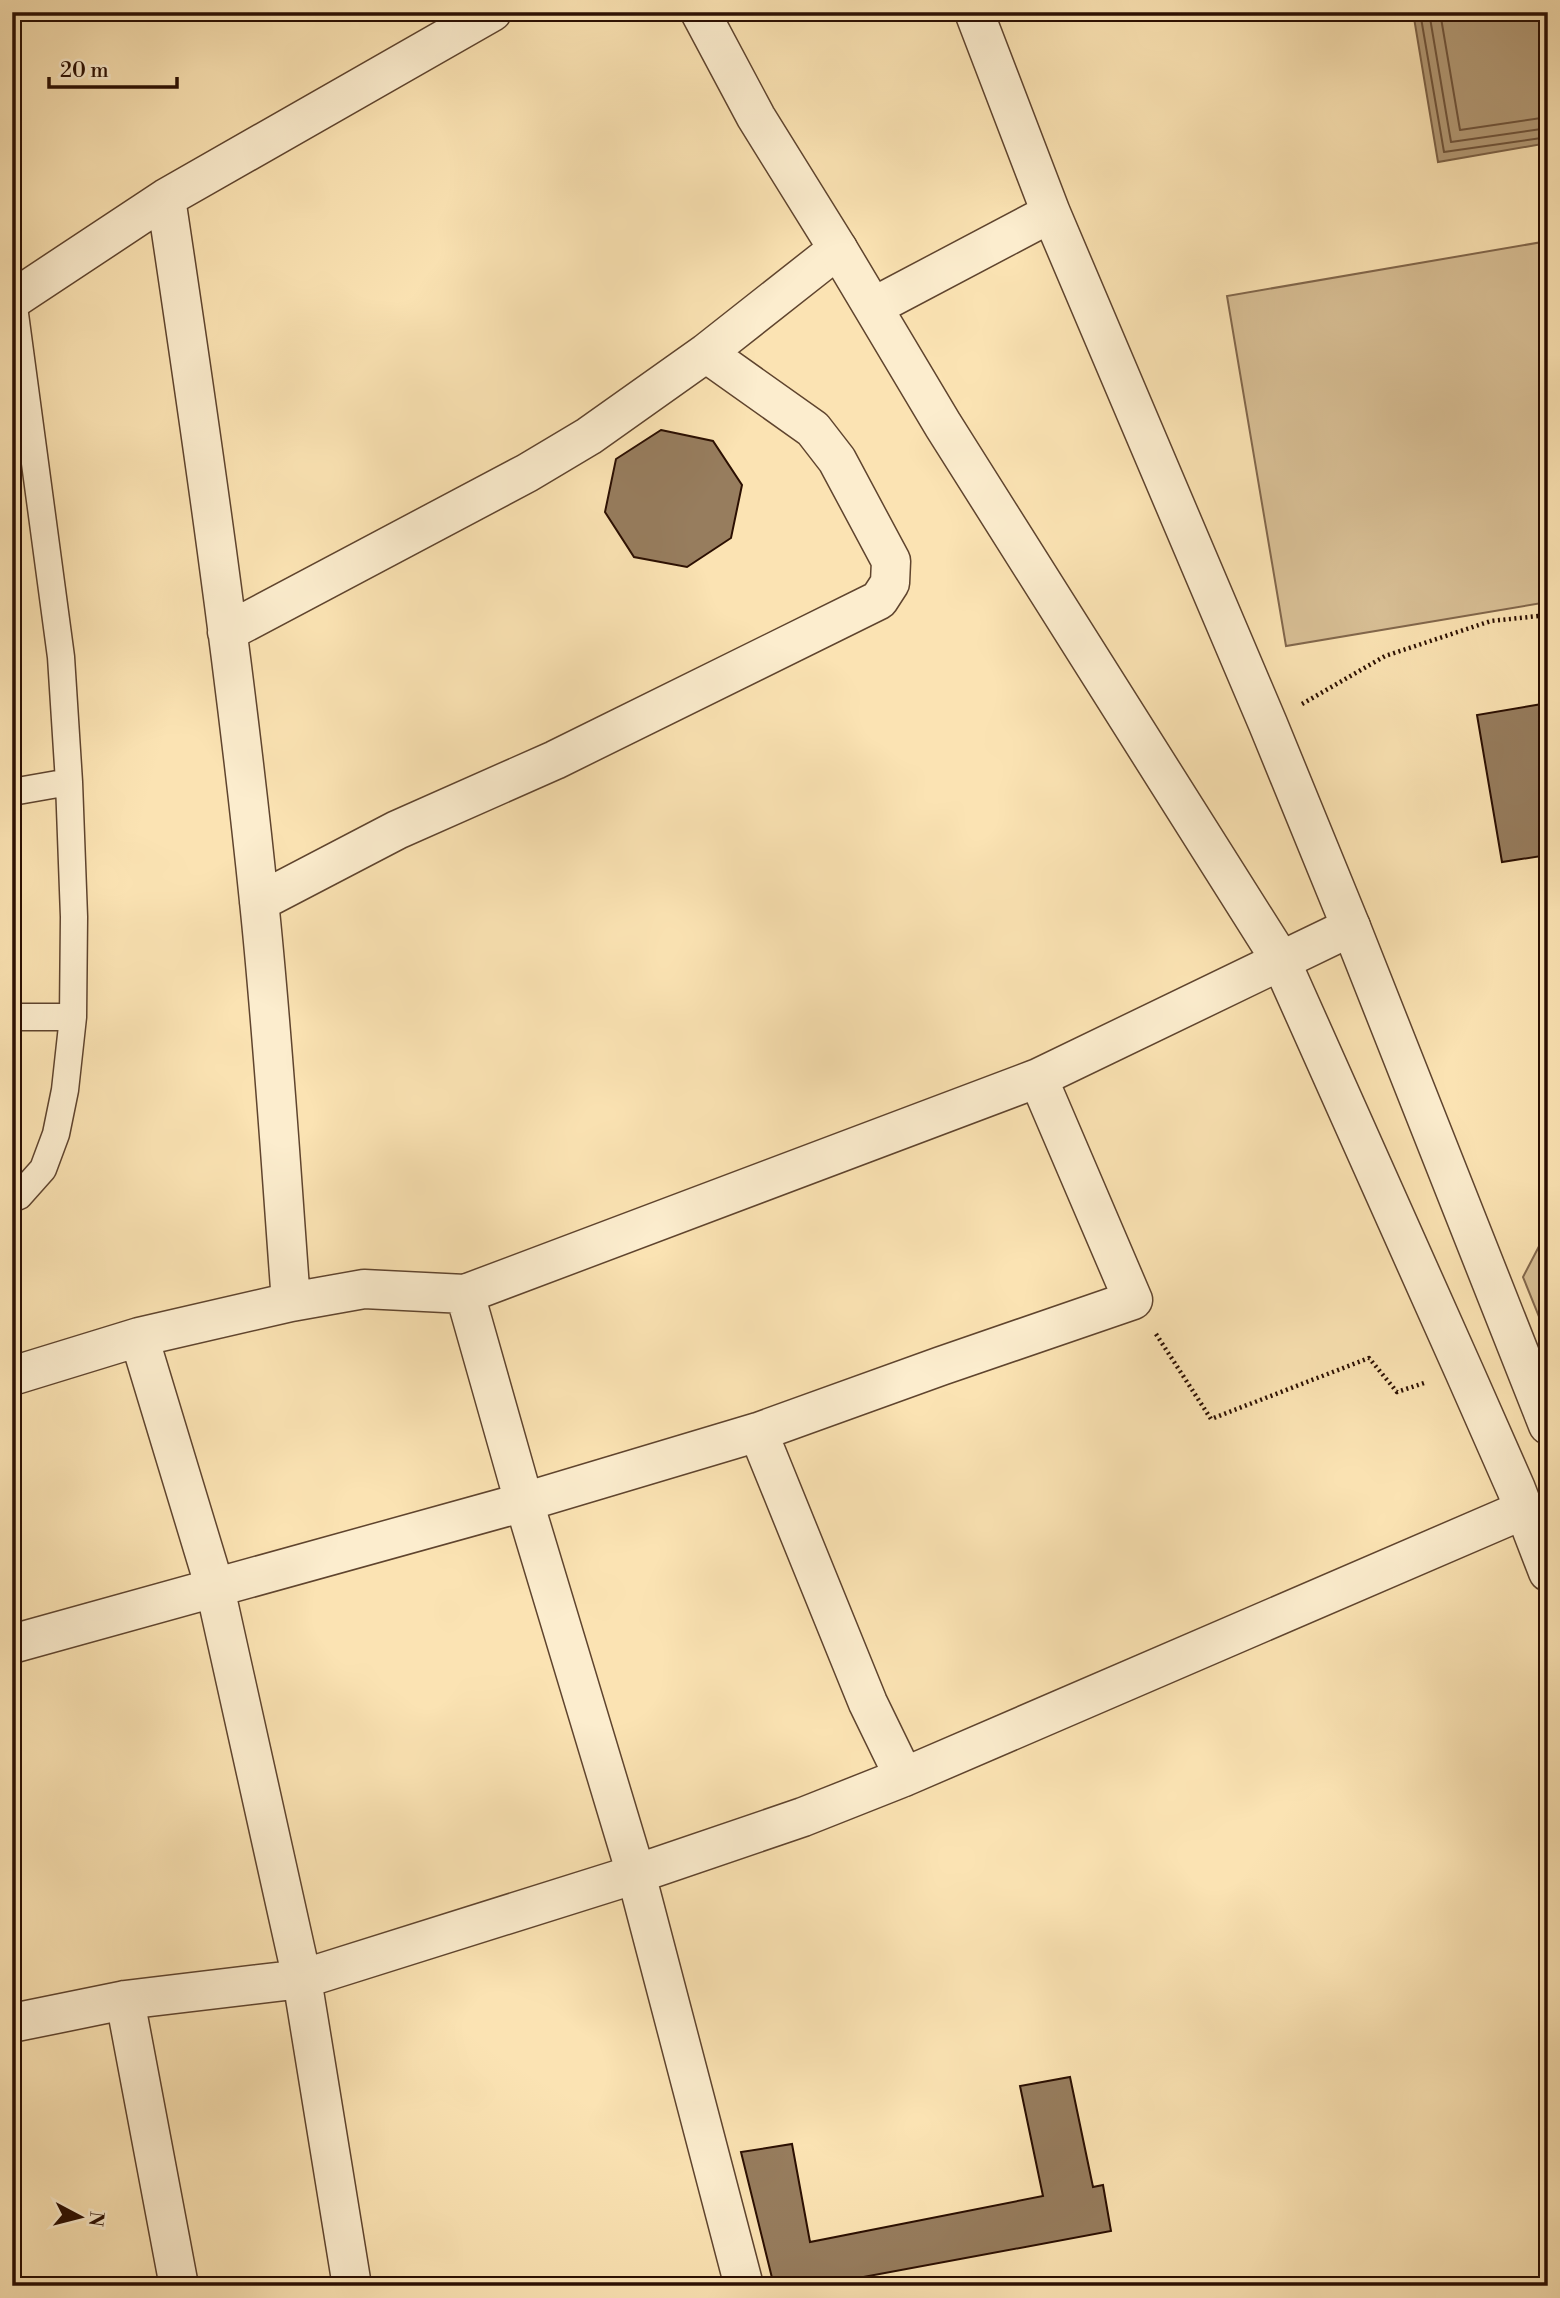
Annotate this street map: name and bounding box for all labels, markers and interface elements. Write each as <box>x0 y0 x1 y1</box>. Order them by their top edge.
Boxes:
scale bar <box>49 46 177 90</box>
text: 20 m <box>60 58 109 84</box>
north arrow <box>46 2182 116 2252</box>
text: N <box>83 2210 109 2228</box>

